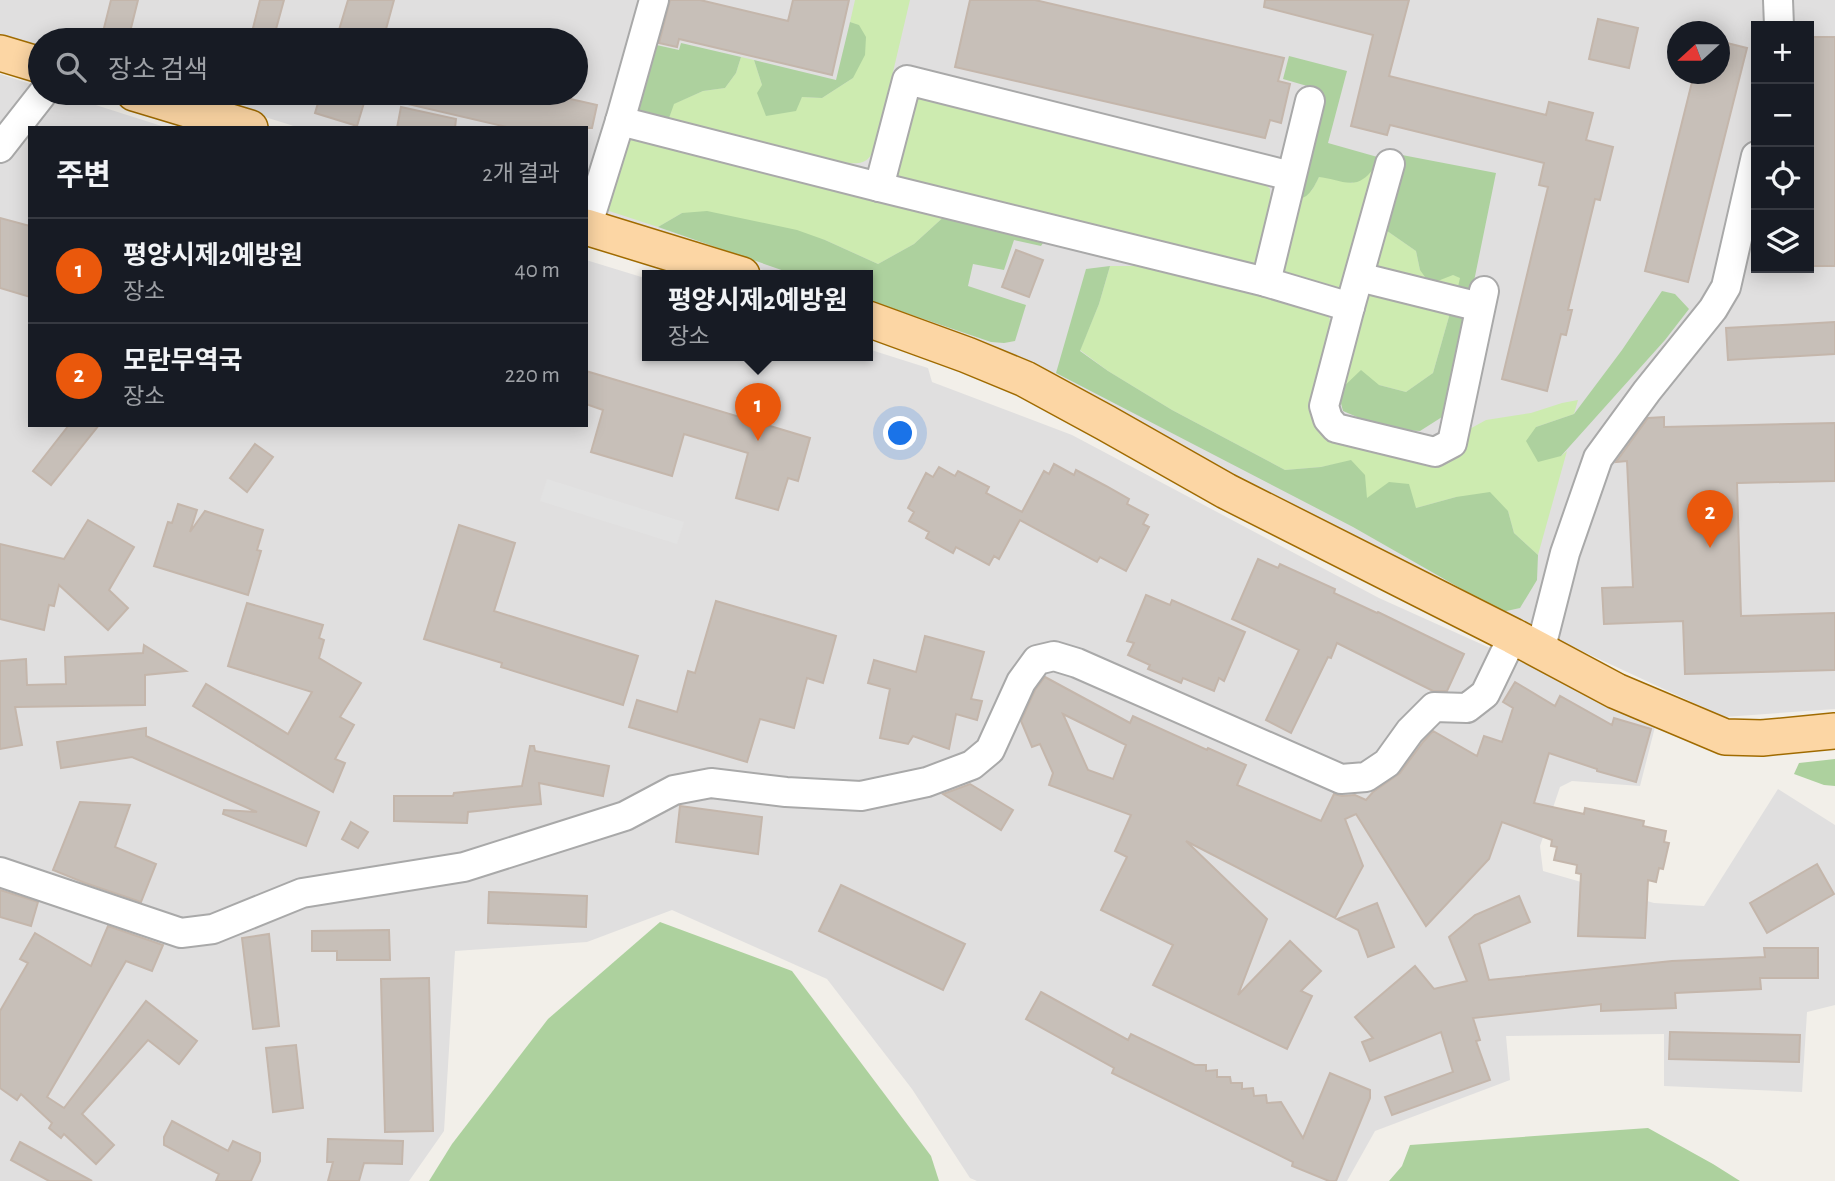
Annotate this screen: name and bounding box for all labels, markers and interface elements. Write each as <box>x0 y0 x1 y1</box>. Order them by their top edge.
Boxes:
north arrow <box>1667 21 1730 84</box>
map controls <box>1751 21 1814 273</box>
button: + <box>1751 21 1814 84</box>
search box <box>28 28 588 105</box>
icon: search <box>52 48 90 86</box>
text: 장소 검색 <box>108 57 208 83</box>
button: − <box>1751 84 1814 147</box>
button: locate <box>1751 147 1814 210</box>
text: 주변 <box>56 161 111 191</box>
text: 2개 결과 <box>482 163 560 186</box>
button: layers <box>1751 210 1814 273</box>
text: 평양시제2예방원 <box>123 243 303 269</box>
text: 1 <box>75 259 83 282</box>
text: 40 m <box>515 259 560 282</box>
popup <box>642 270 873 361</box>
text: 장소 <box>123 281 165 304</box>
text: 평양시제2예방원 <box>668 288 847 314</box>
text: 장소 <box>668 326 710 349</box>
text: 모란무역국 <box>123 348 243 374</box>
text: 2 <box>74 364 84 387</box>
text: 220 m <box>505 364 560 387</box>
pin: 1 <box>735 383 781 441</box>
text: 장소 <box>123 386 165 409</box>
your location <box>883 416 917 450</box>
pin: 2 <box>1687 490 1733 548</box>

